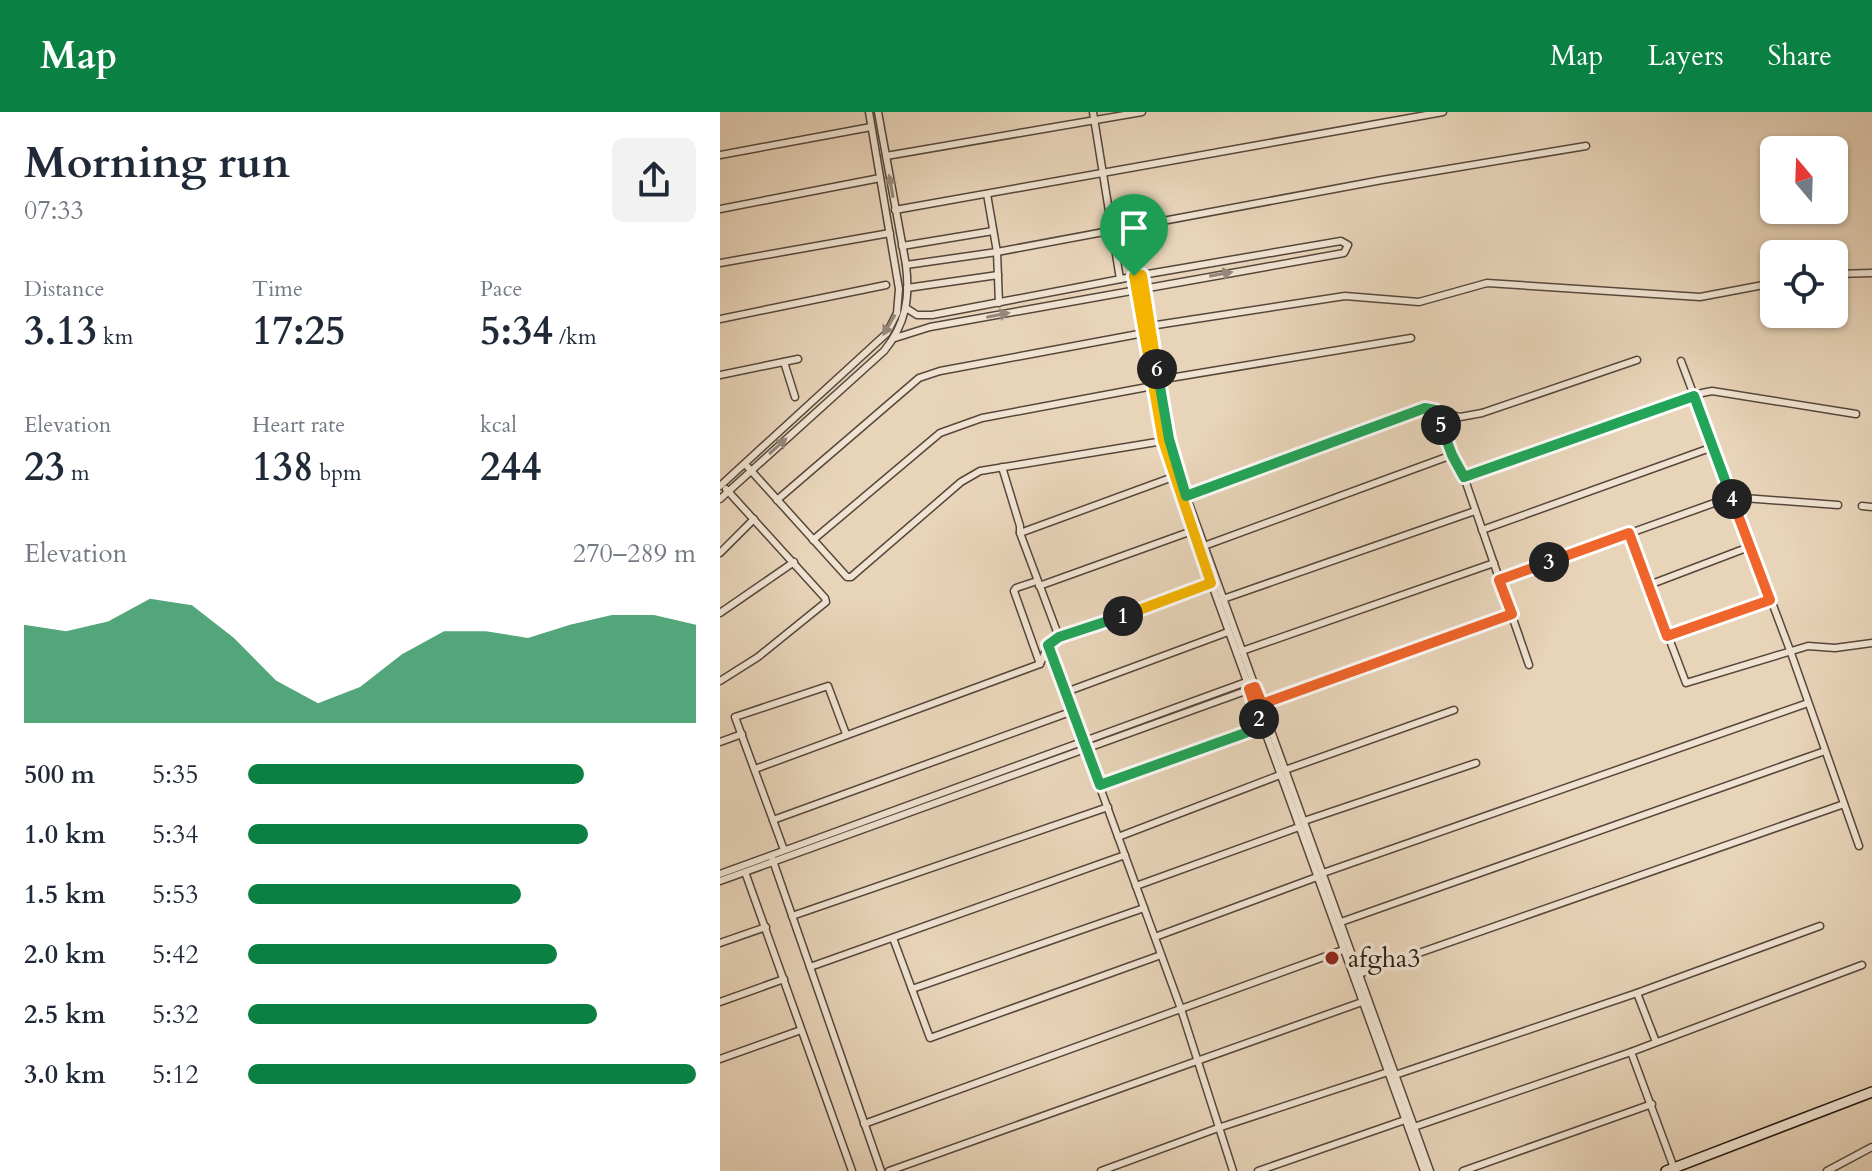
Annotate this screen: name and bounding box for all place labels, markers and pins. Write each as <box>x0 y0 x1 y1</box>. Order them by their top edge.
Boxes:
pin <box>1100 194 1168 276</box>
pin: 6 <box>1137 349 1177 389</box>
pin: 5 <box>1421 405 1461 445</box>
pin: 4 <box>1712 479 1752 519</box>
pin: 3 <box>1529 542 1569 582</box>
pin: 1 <box>1103 596 1143 636</box>
pin: 2 <box>1239 699 1279 739</box>
place label: afgha3 <box>1348 941 1421 976</box>
marker: afgha3 <box>1323 949 1341 967</box>

